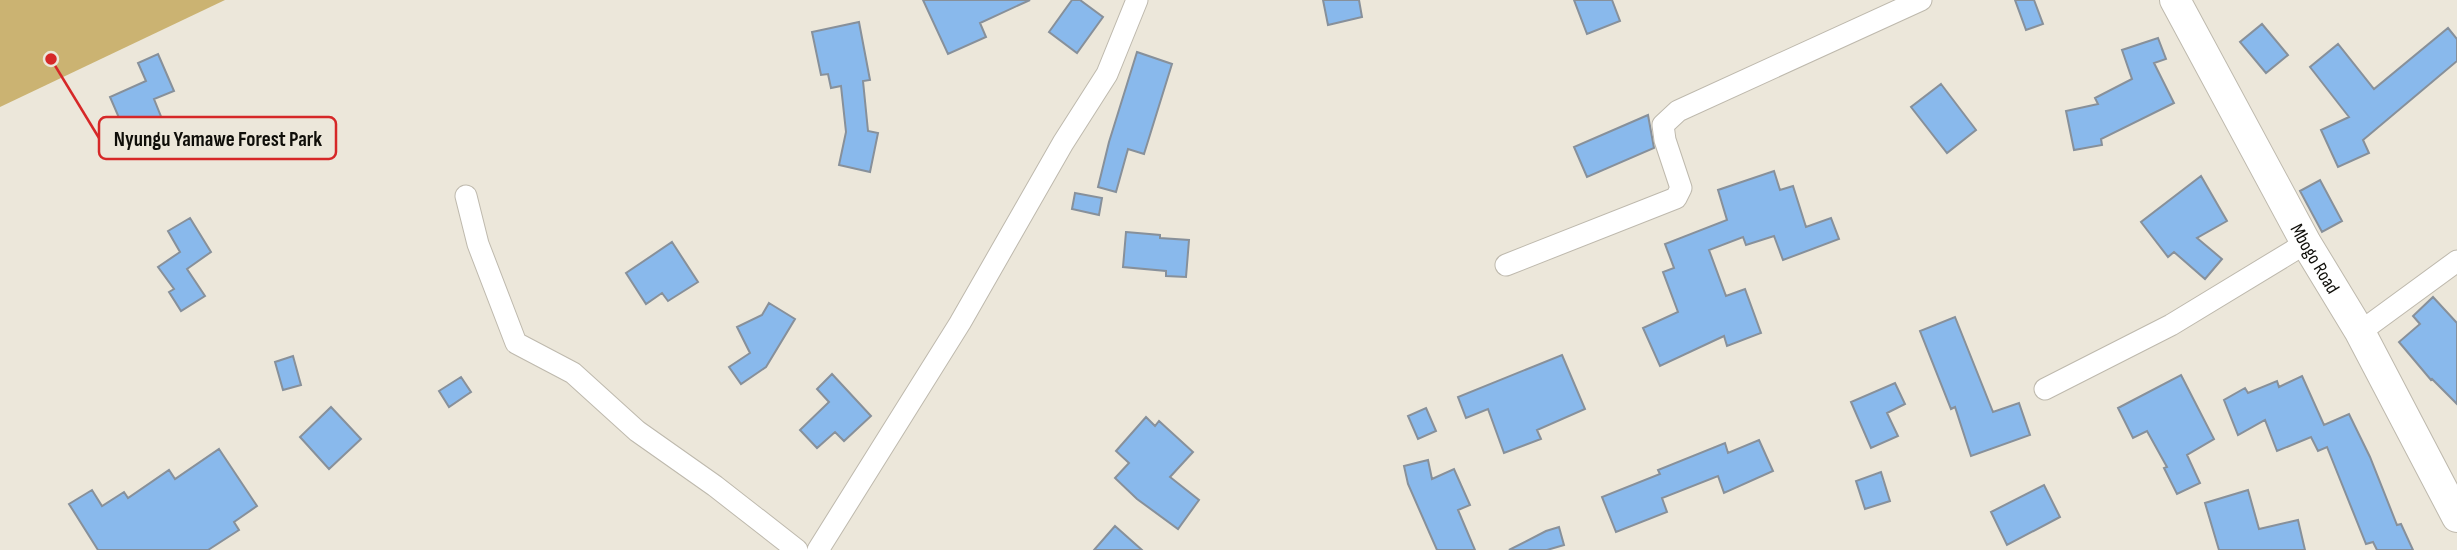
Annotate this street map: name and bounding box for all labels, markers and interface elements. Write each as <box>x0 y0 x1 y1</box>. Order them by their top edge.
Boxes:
callout: Nyungu Yamawe Forest Park <box>99 117 336 159</box>
text: Nyungu Yamawe Forest Park <box>114 127 322 152</box>
street label: Mbogo Road <box>2285 220 2344 298</box>

